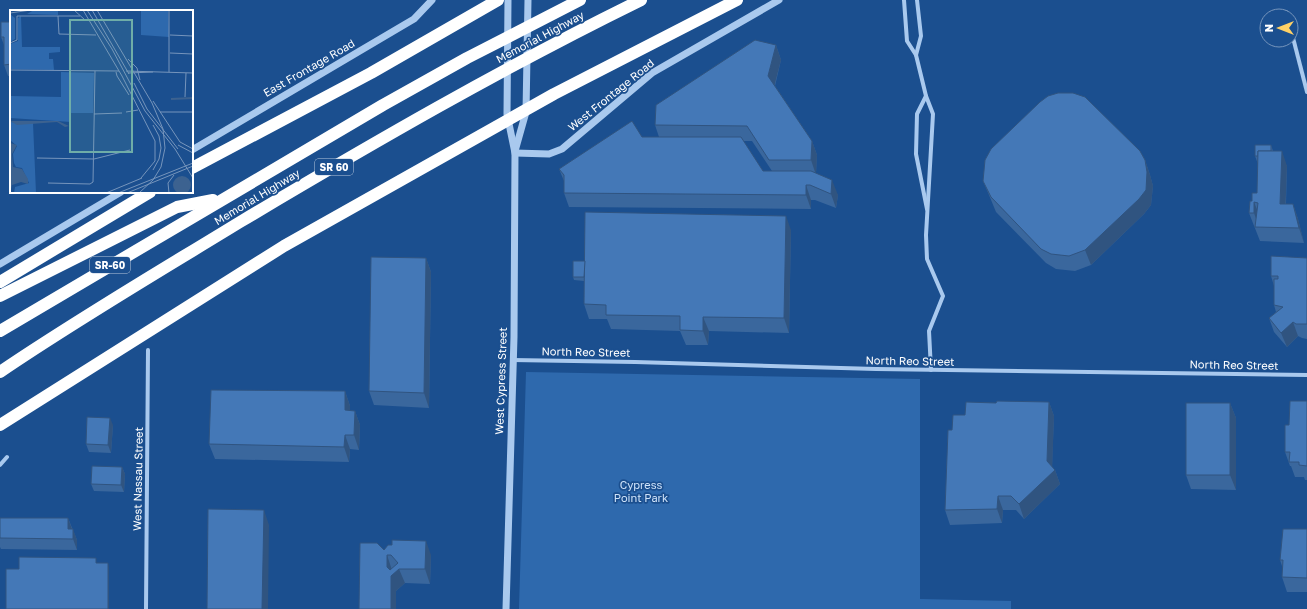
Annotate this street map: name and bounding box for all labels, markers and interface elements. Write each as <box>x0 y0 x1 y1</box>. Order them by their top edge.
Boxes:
street label: Memorial Highway <box>494 8 586 65</box>
north arrow <box>1259 8 1299 48</box>
inset map <box>10 10 193 193</box>
text: N <box>1262 24 1275 32</box>
street label: East Frontage Road <box>261 36 357 99</box>
street label: West Frontage Road <box>565 56 656 133</box>
road number: SR 60 <box>315 159 353 175</box>
street label: Memorial Highway <box>212 166 302 227</box>
road number: SR-60 <box>90 257 130 273</box>
street label: West Cypress Street <box>492 327 509 435</box>
street label: North Reo Street <box>541 344 631 359</box>
street label: North Reo Street <box>865 353 955 368</box>
street label: North Reo Street <box>1189 357 1279 372</box>
street label: West Nassau Street <box>130 427 145 531</box>
park label: Cypress Point Park <box>614 478 668 504</box>

